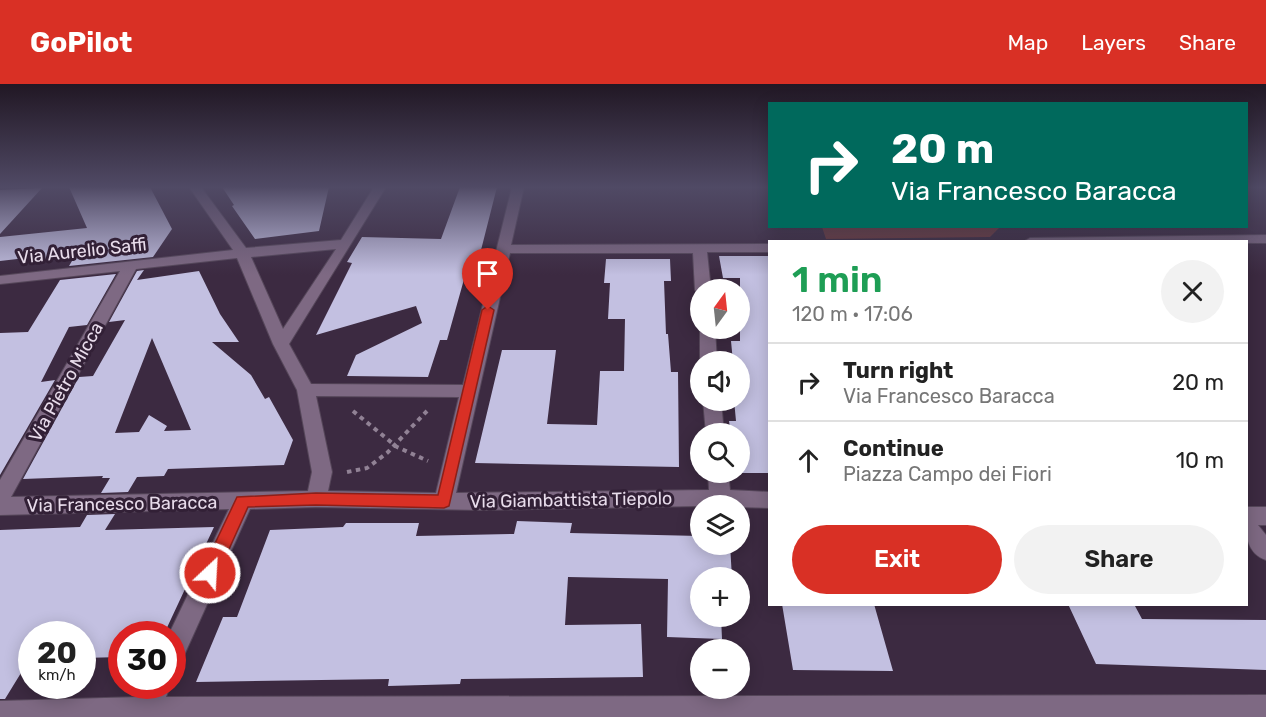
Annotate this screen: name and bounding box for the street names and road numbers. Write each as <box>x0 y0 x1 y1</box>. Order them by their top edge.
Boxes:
street label: Via Aurelio Saffi <box>17 233 147 269</box>
street label: Via Pietro Micca <box>24 318 108 446</box>
street label: Via Giambattista Tiepolo <box>469 487 673 513</box>
street label: Via Francesco Baracca <box>27 491 217 517</box>

